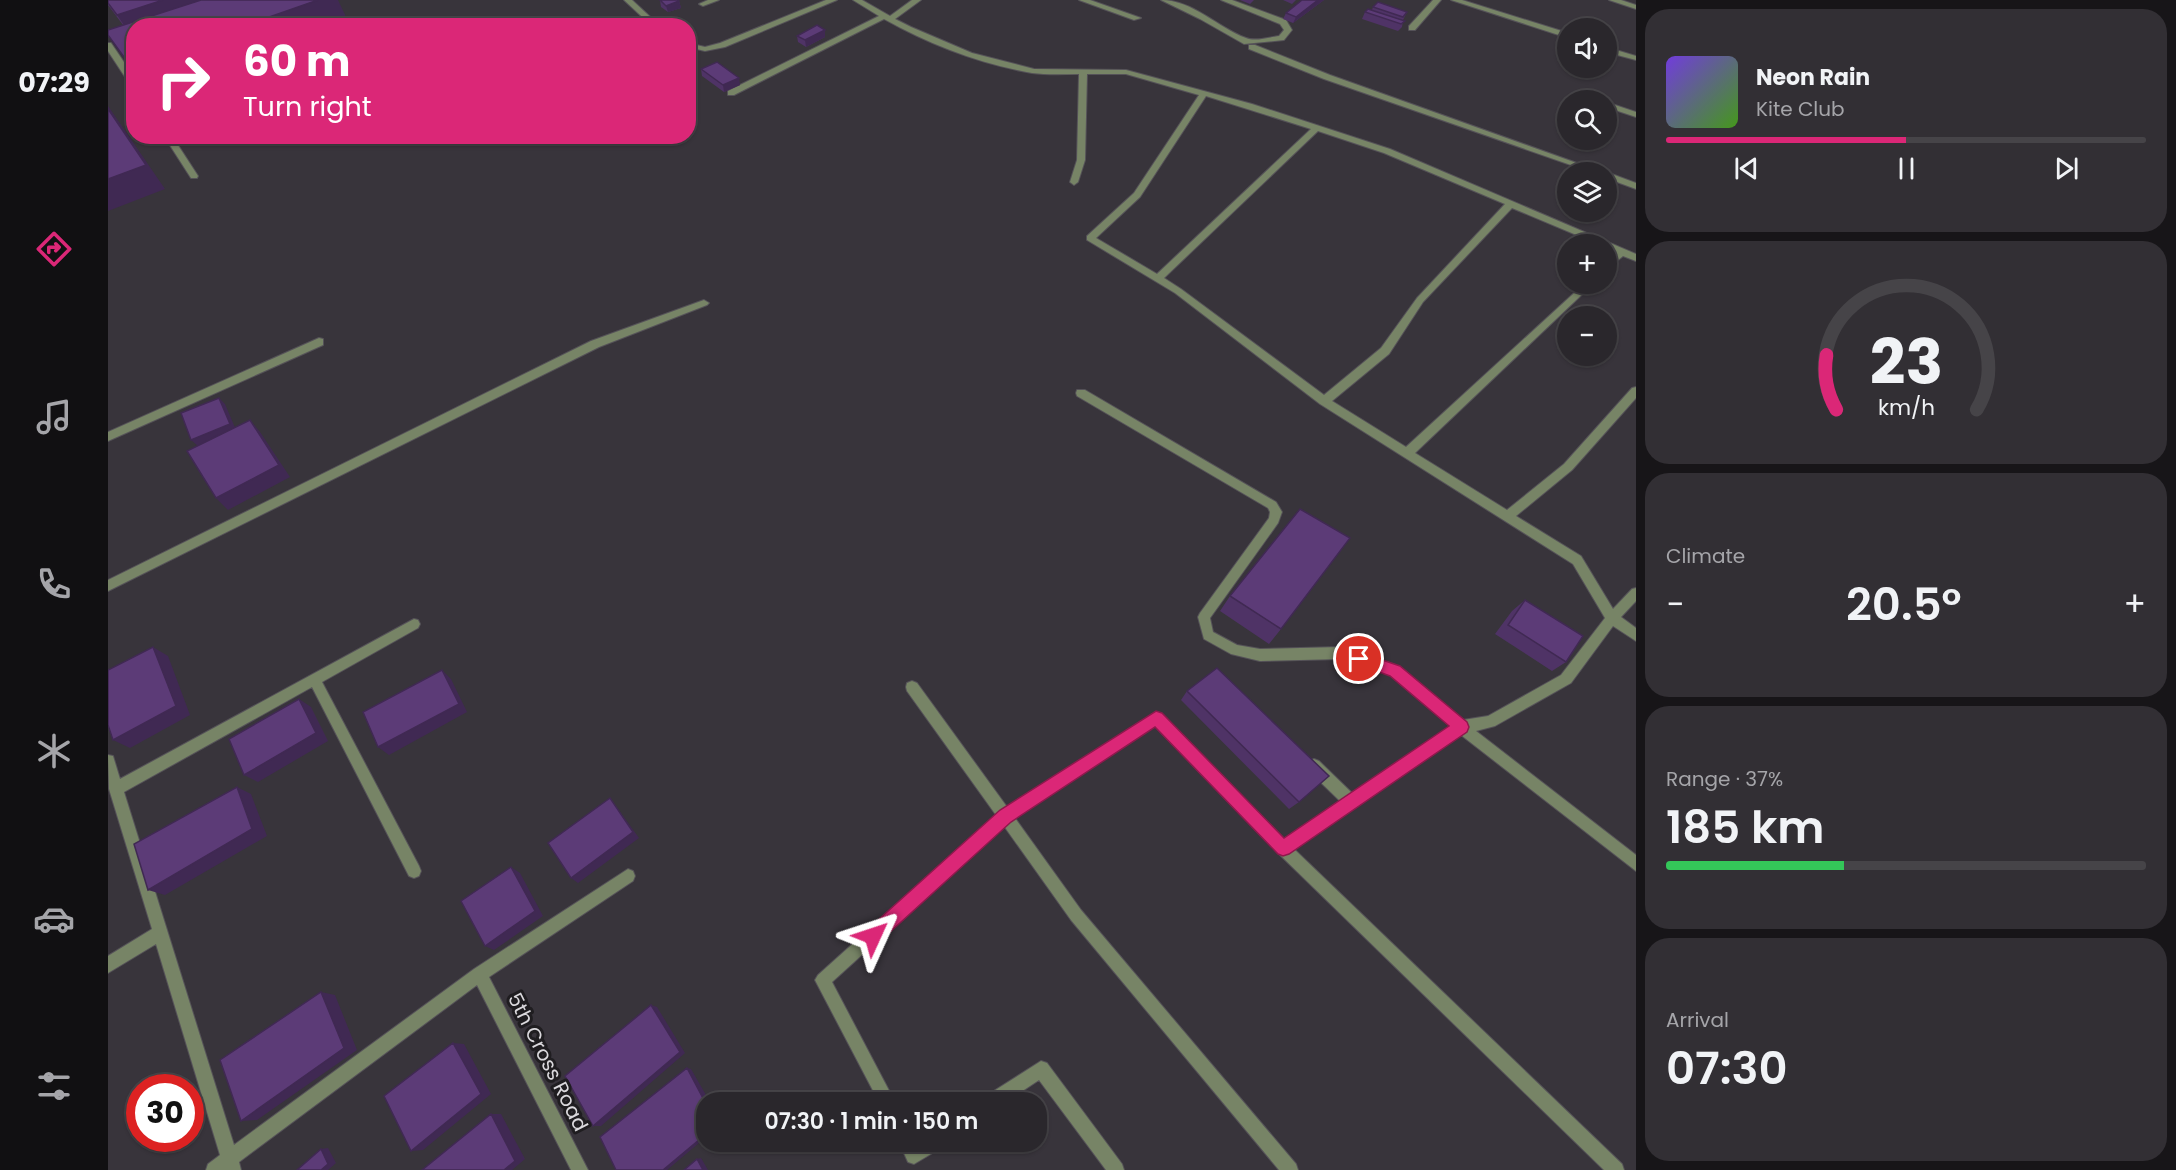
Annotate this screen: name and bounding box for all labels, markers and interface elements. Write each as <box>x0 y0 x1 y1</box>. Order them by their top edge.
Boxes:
map controls <box>1557 18 1617 366</box>
button: sound <box>1557 18 1617 78</box>
text: 60 m <box>243 32 351 91</box>
icon: right <box>144 42 222 120</box>
text: Neon Rain <box>1756 62 1870 93</box>
text: 07:29 <box>18 64 90 101</box>
text: Turn right <box>243 88 372 125</box>
button: search <box>1557 90 1617 150</box>
text: Kite Club <box>1756 95 1845 123</box>
icon: previous <box>1730 152 1763 185</box>
icon: pause <box>1890 152 1923 185</box>
icon: next <box>2050 152 2083 185</box>
button: layers <box>1557 162 1617 222</box>
icon: directions <box>33 228 75 270</box>
button: + <box>1557 234 1617 294</box>
button: − <box>1557 306 1617 366</box>
text: 23 <box>1869 318 1943 406</box>
text: km/h <box>1877 392 1935 423</box>
icon: music <box>33 396 75 438</box>
text: Climate <box>1666 542 1745 570</box>
icon: phone <box>33 563 75 605</box>
text: 20.5° <box>1846 573 1962 636</box>
text: − <box>1666 581 1684 628</box>
text: + <box>2123 581 2146 628</box>
pin <box>1333 633 1384 684</box>
icon: arrive <box>1342 642 1375 675</box>
icon: climate <box>33 730 75 772</box>
text: Range · 37% <box>1666 765 1783 793</box>
text: 185 km <box>1666 796 1824 859</box>
icon: car <box>33 898 75 940</box>
position arrow <box>841 904 905 968</box>
street label: 5th Cross Road <box>501 988 595 1136</box>
text: Arrival <box>1666 1006 1729 1034</box>
text: 07:30 <box>1666 1037 1788 1100</box>
icon: filters <box>33 1065 75 1107</box>
speed limit sign: 30 <box>126 1074 204 1152</box>
text: 07:30 · 1 min · 150 m <box>765 1106 978 1137</box>

